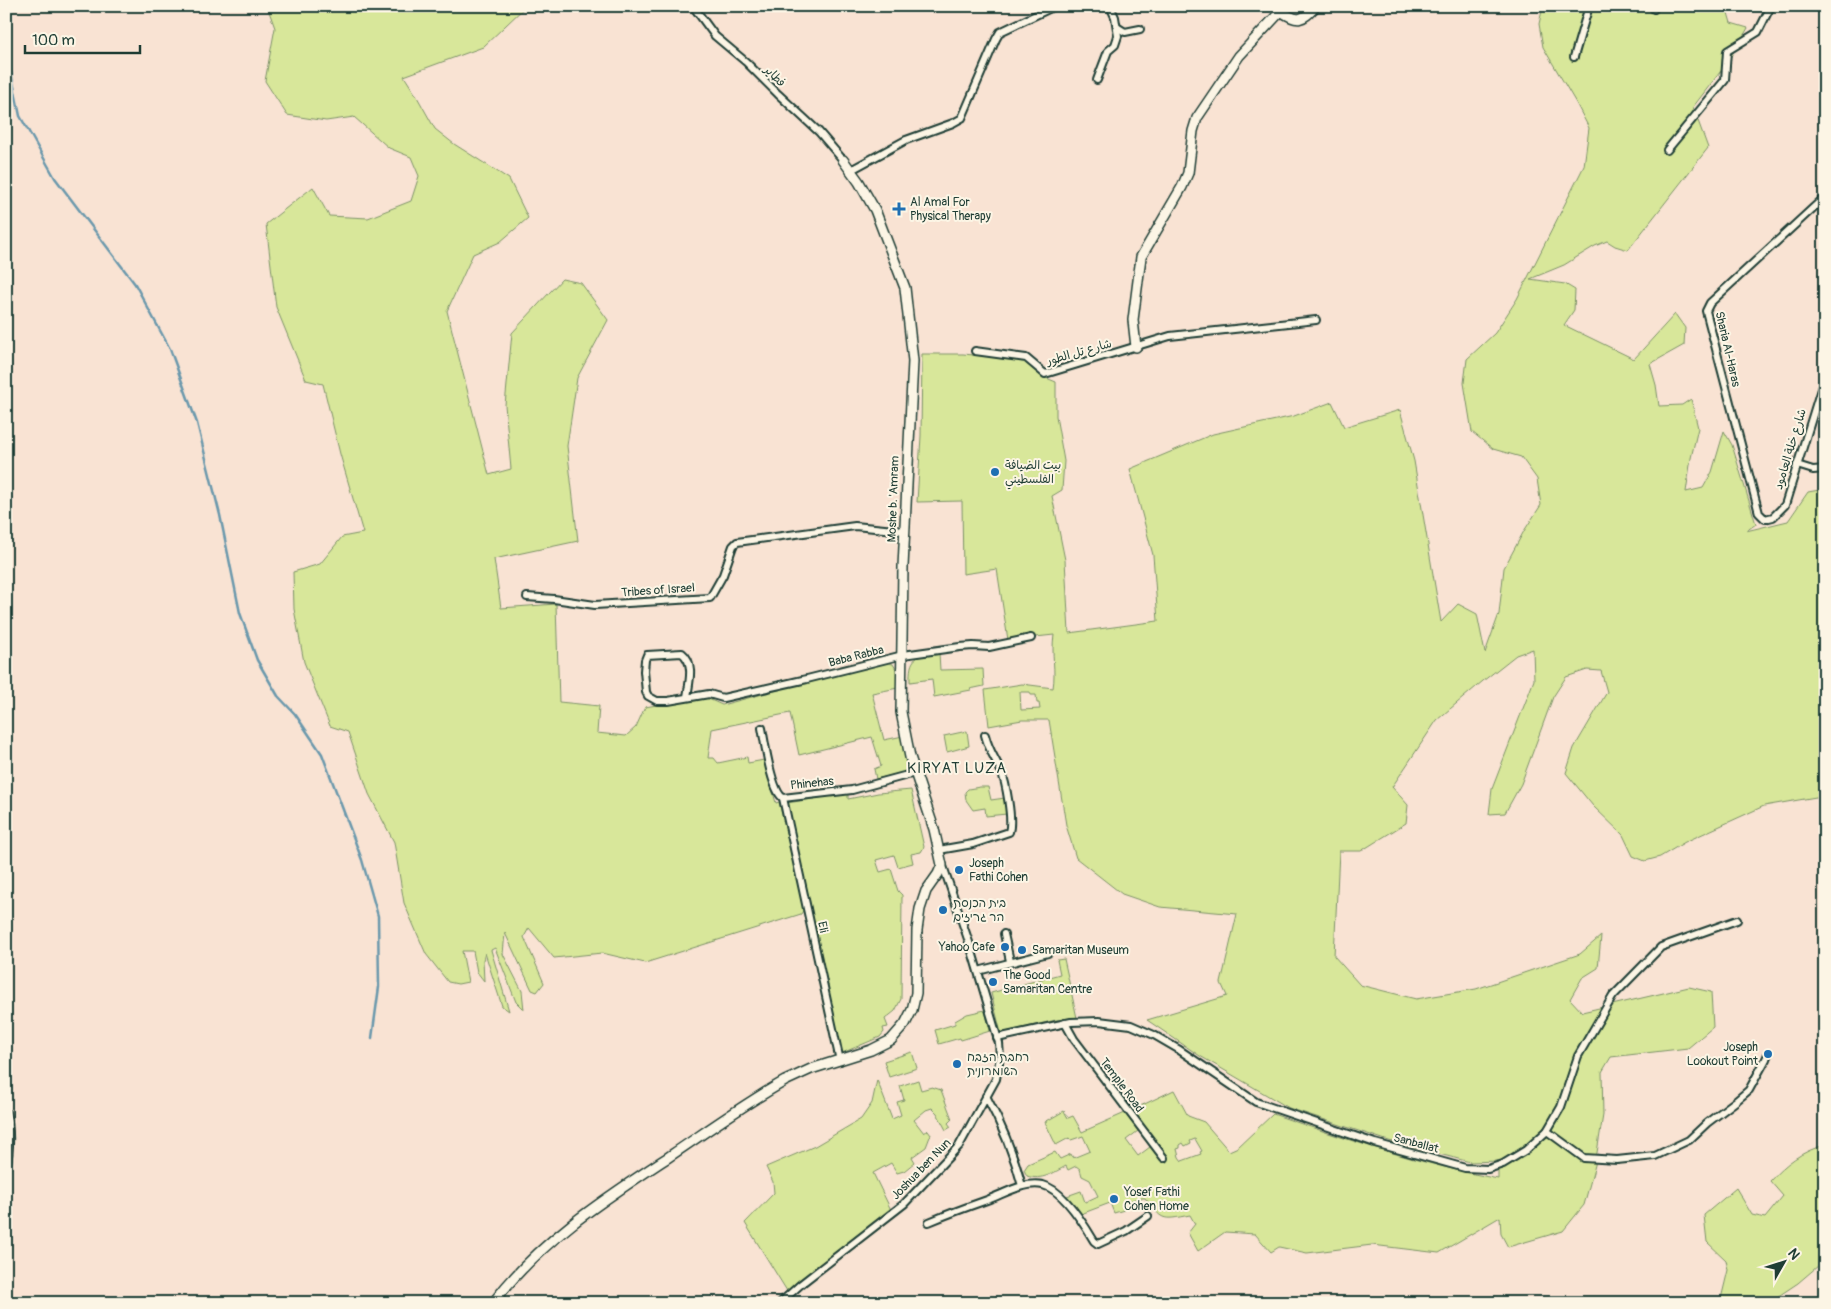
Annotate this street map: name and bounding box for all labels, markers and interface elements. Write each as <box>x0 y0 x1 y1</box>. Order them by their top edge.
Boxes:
scale bar <box>25 22 140 54</box>
text: 100 m <box>32 31 75 50</box>
street label: فطاير <box>760 62 789 90</box>
place label: Al Amal For Physical Therapy <box>910 195 991 224</box>
marker: Al Amal For Physical Therapy <box>892 202 906 216</box>
street label: Sharia Al-Haras <box>1712 310 1744 389</box>
street label: شارع تل الطور <box>1044 336 1114 370</box>
street label: شارع خلة العامود <box>1771 407 1811 492</box>
street label: Moshe b. 'Amram <box>884 455 903 543</box>
place label: بيت الضيافة الفلسطيني <box>1005 458 1061 490</box>
marker: بيت الضيافة الفلسطيني <box>989 466 1001 478</box>
street label: Tribes of Israel <box>621 580 696 601</box>
street label: Baba Rabba <box>827 642 886 671</box>
district label: KIRYAT LUZA <box>907 759 1007 778</box>
street label: Phinehas <box>790 774 835 793</box>
place label: Joseph Fathi Cohen <box>969 856 1028 885</box>
marker: Joseph Fathi Cohen <box>953 864 965 876</box>
place label: בית הכנסת הר גריזים <box>953 896 1006 925</box>
marker: בית הכנסת הר גריזים <box>937 904 949 916</box>
street label: Eli <box>814 920 831 934</box>
place label: Yahoo Cafe <box>938 940 995 955</box>
marker: Yahoo Cafe <box>999 941 1011 953</box>
place label: Samaritan Museum <box>1032 943 1129 958</box>
marker: Samaritan Museum <box>1016 944 1028 956</box>
place label: The Good Samaritan Centre <box>1003 968 1092 997</box>
marker: The Good Samaritan Centre <box>987 976 999 988</box>
place label: Joseph Lookout Point <box>1687 1040 1758 1069</box>
marker: Joseph Lookout Point <box>1762 1048 1774 1060</box>
place label: רחבת הזבח השומרונית <box>967 1050 1029 1079</box>
street label: Temple Road <box>1096 1055 1147 1116</box>
marker: רחבת הזבח השומרונית <box>951 1058 963 1070</box>
street label: Sanballat <box>1392 1130 1440 1157</box>
street label: Joshua ben Nun <box>888 1135 954 1203</box>
place label: Yosef Fathi Cohen Home <box>1123 1185 1189 1214</box>
marker: Yosef Fathi Cohen Home <box>1108 1193 1120 1205</box>
north arrow <box>1758 1236 1808 1286</box>
text: N <box>1784 1245 1803 1263</box>

